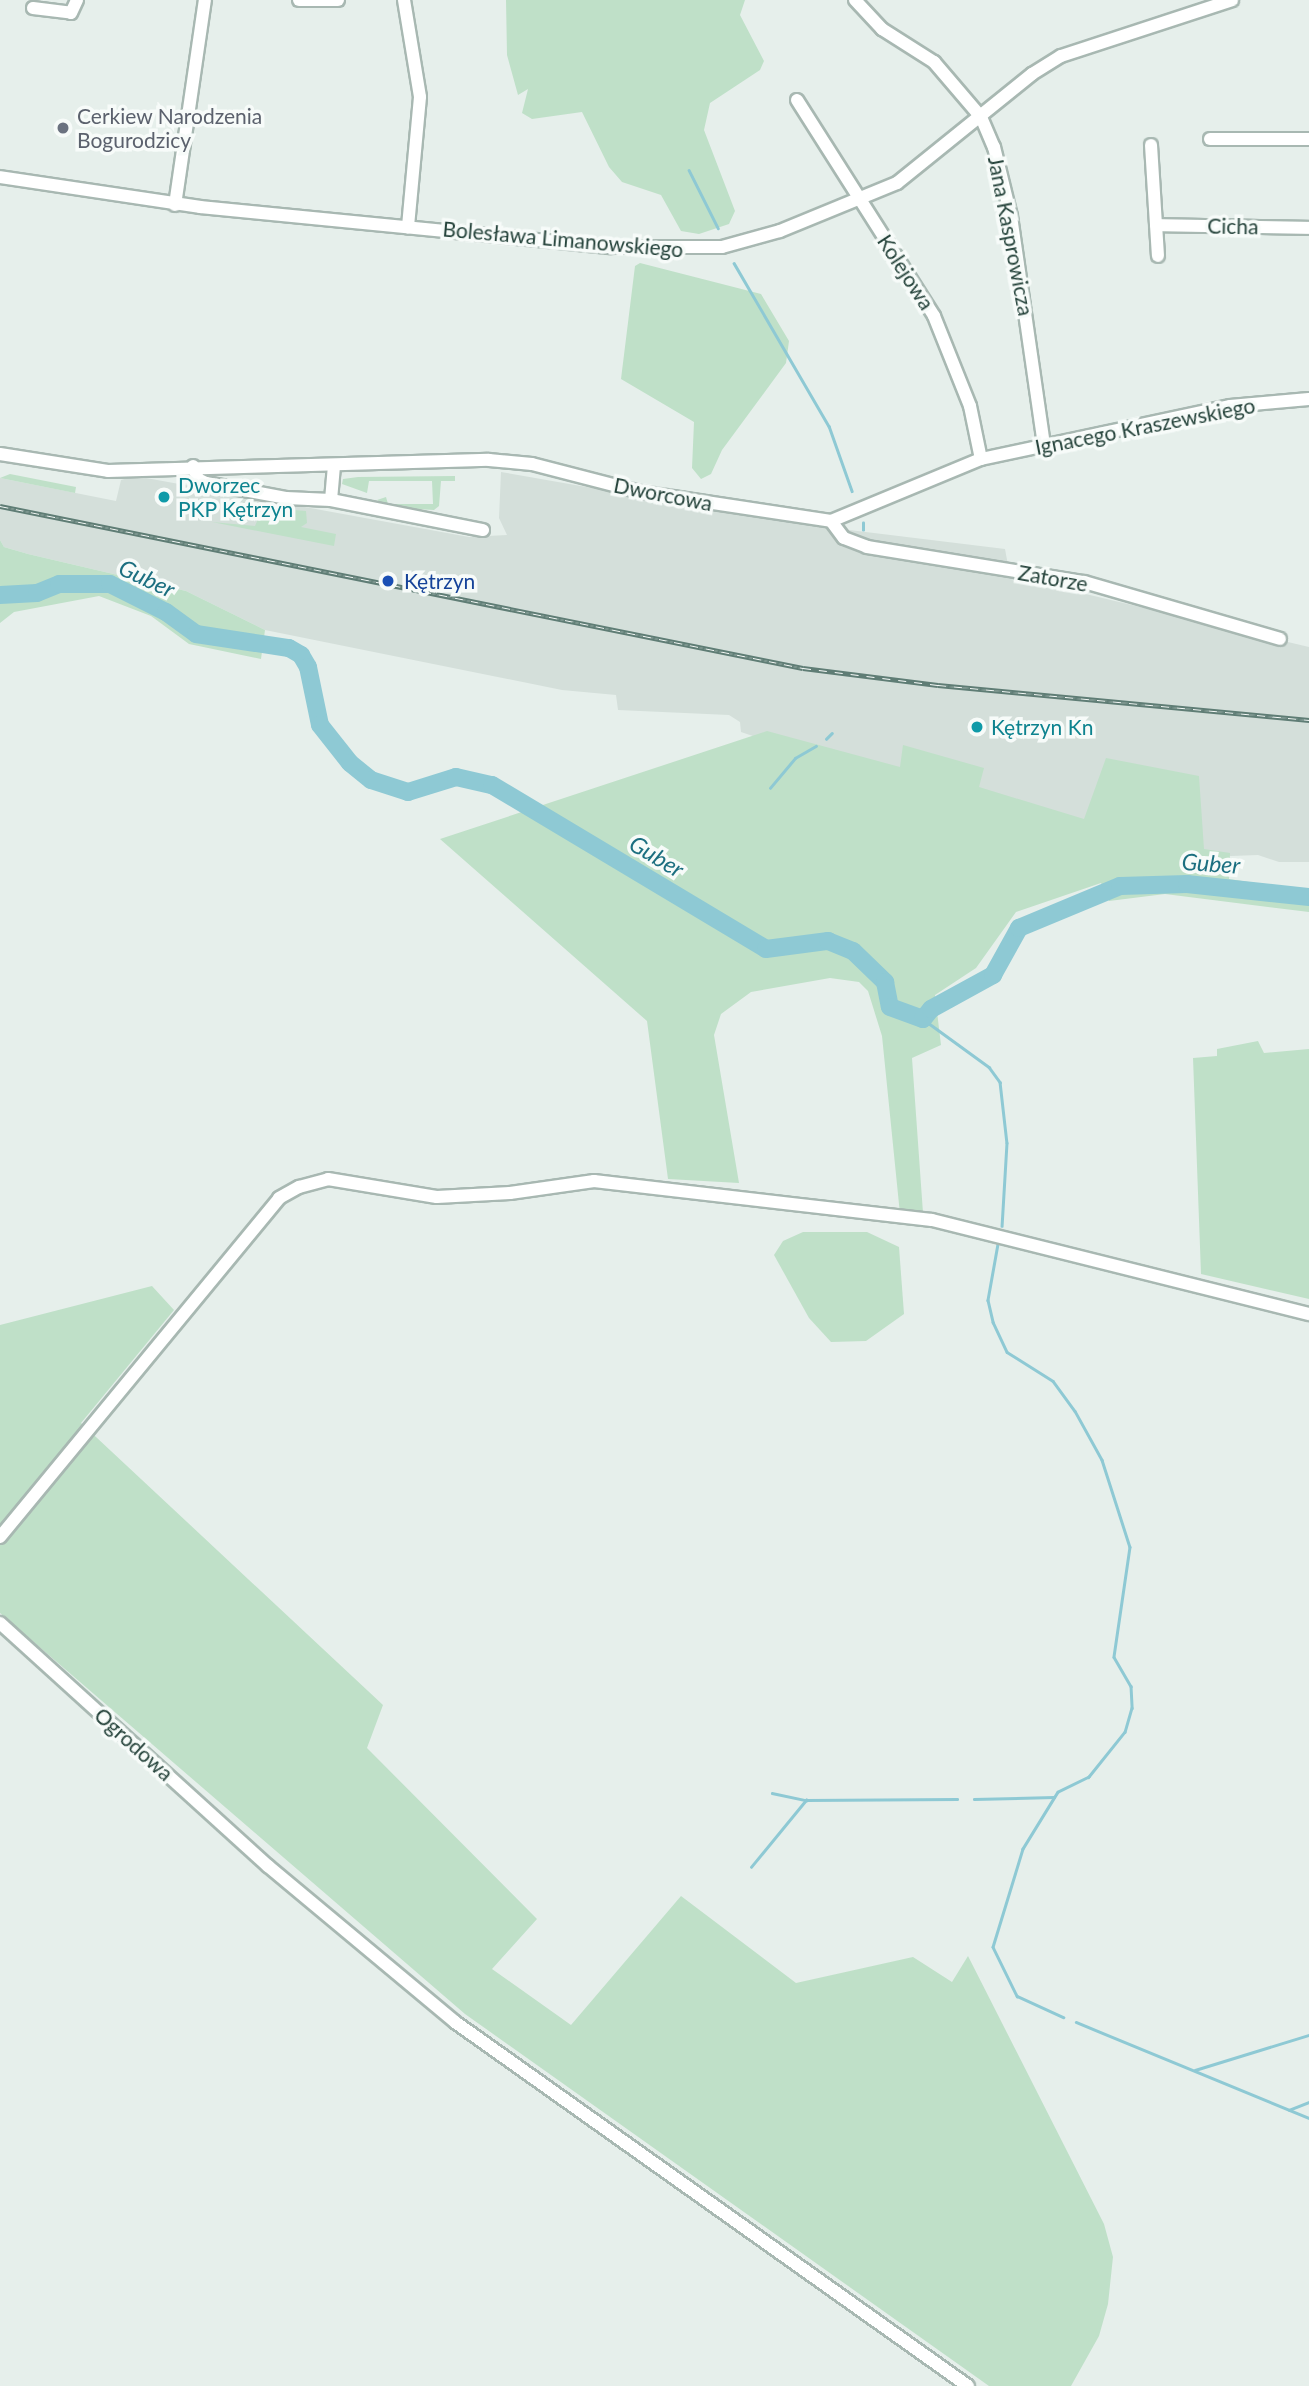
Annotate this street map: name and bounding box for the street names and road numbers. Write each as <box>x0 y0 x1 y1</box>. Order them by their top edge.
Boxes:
street label: Jana Kasprowicza <box>983 154 1039 318</box>
street label: Cicha <box>1207 213 1259 239</box>
street label: Bolesława Limanowskiego <box>442 216 684 262</box>
street label: Kolejowa <box>872 230 940 314</box>
street label: Ignacego Kraszewskiego <box>1033 392 1257 460</box>
street label: Dworcowa <box>612 472 714 516</box>
street label: Zatorze <box>1016 559 1090 597</box>
street label: Ogrodowa <box>90 1702 178 1786</box>

